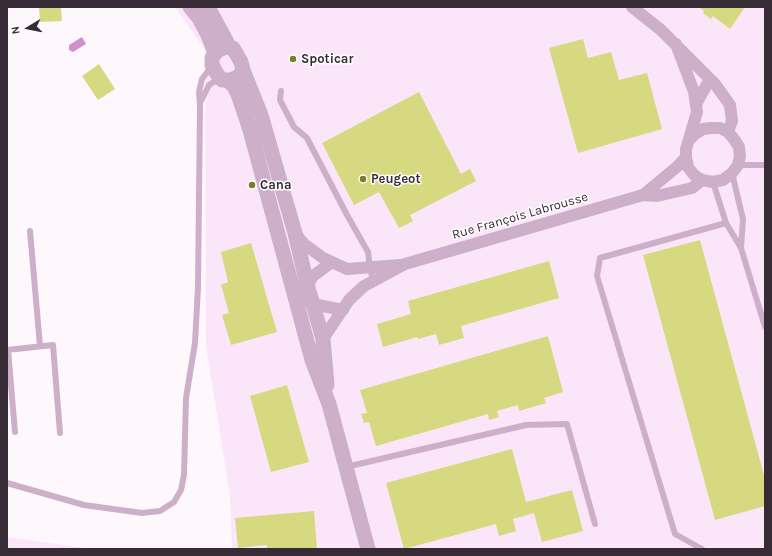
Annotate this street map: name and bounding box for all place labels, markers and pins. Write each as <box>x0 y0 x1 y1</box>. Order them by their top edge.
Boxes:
place label: Spoticar <box>301 51 354 67</box>
marker: Spoticar <box>288 54 298 64</box>
place label: Peugeot <box>371 171 421 187</box>
marker: Peugeot <box>358 174 368 184</box>
place label: Cana <box>260 177 292 193</box>
marker: Cana <box>247 180 257 190</box>

